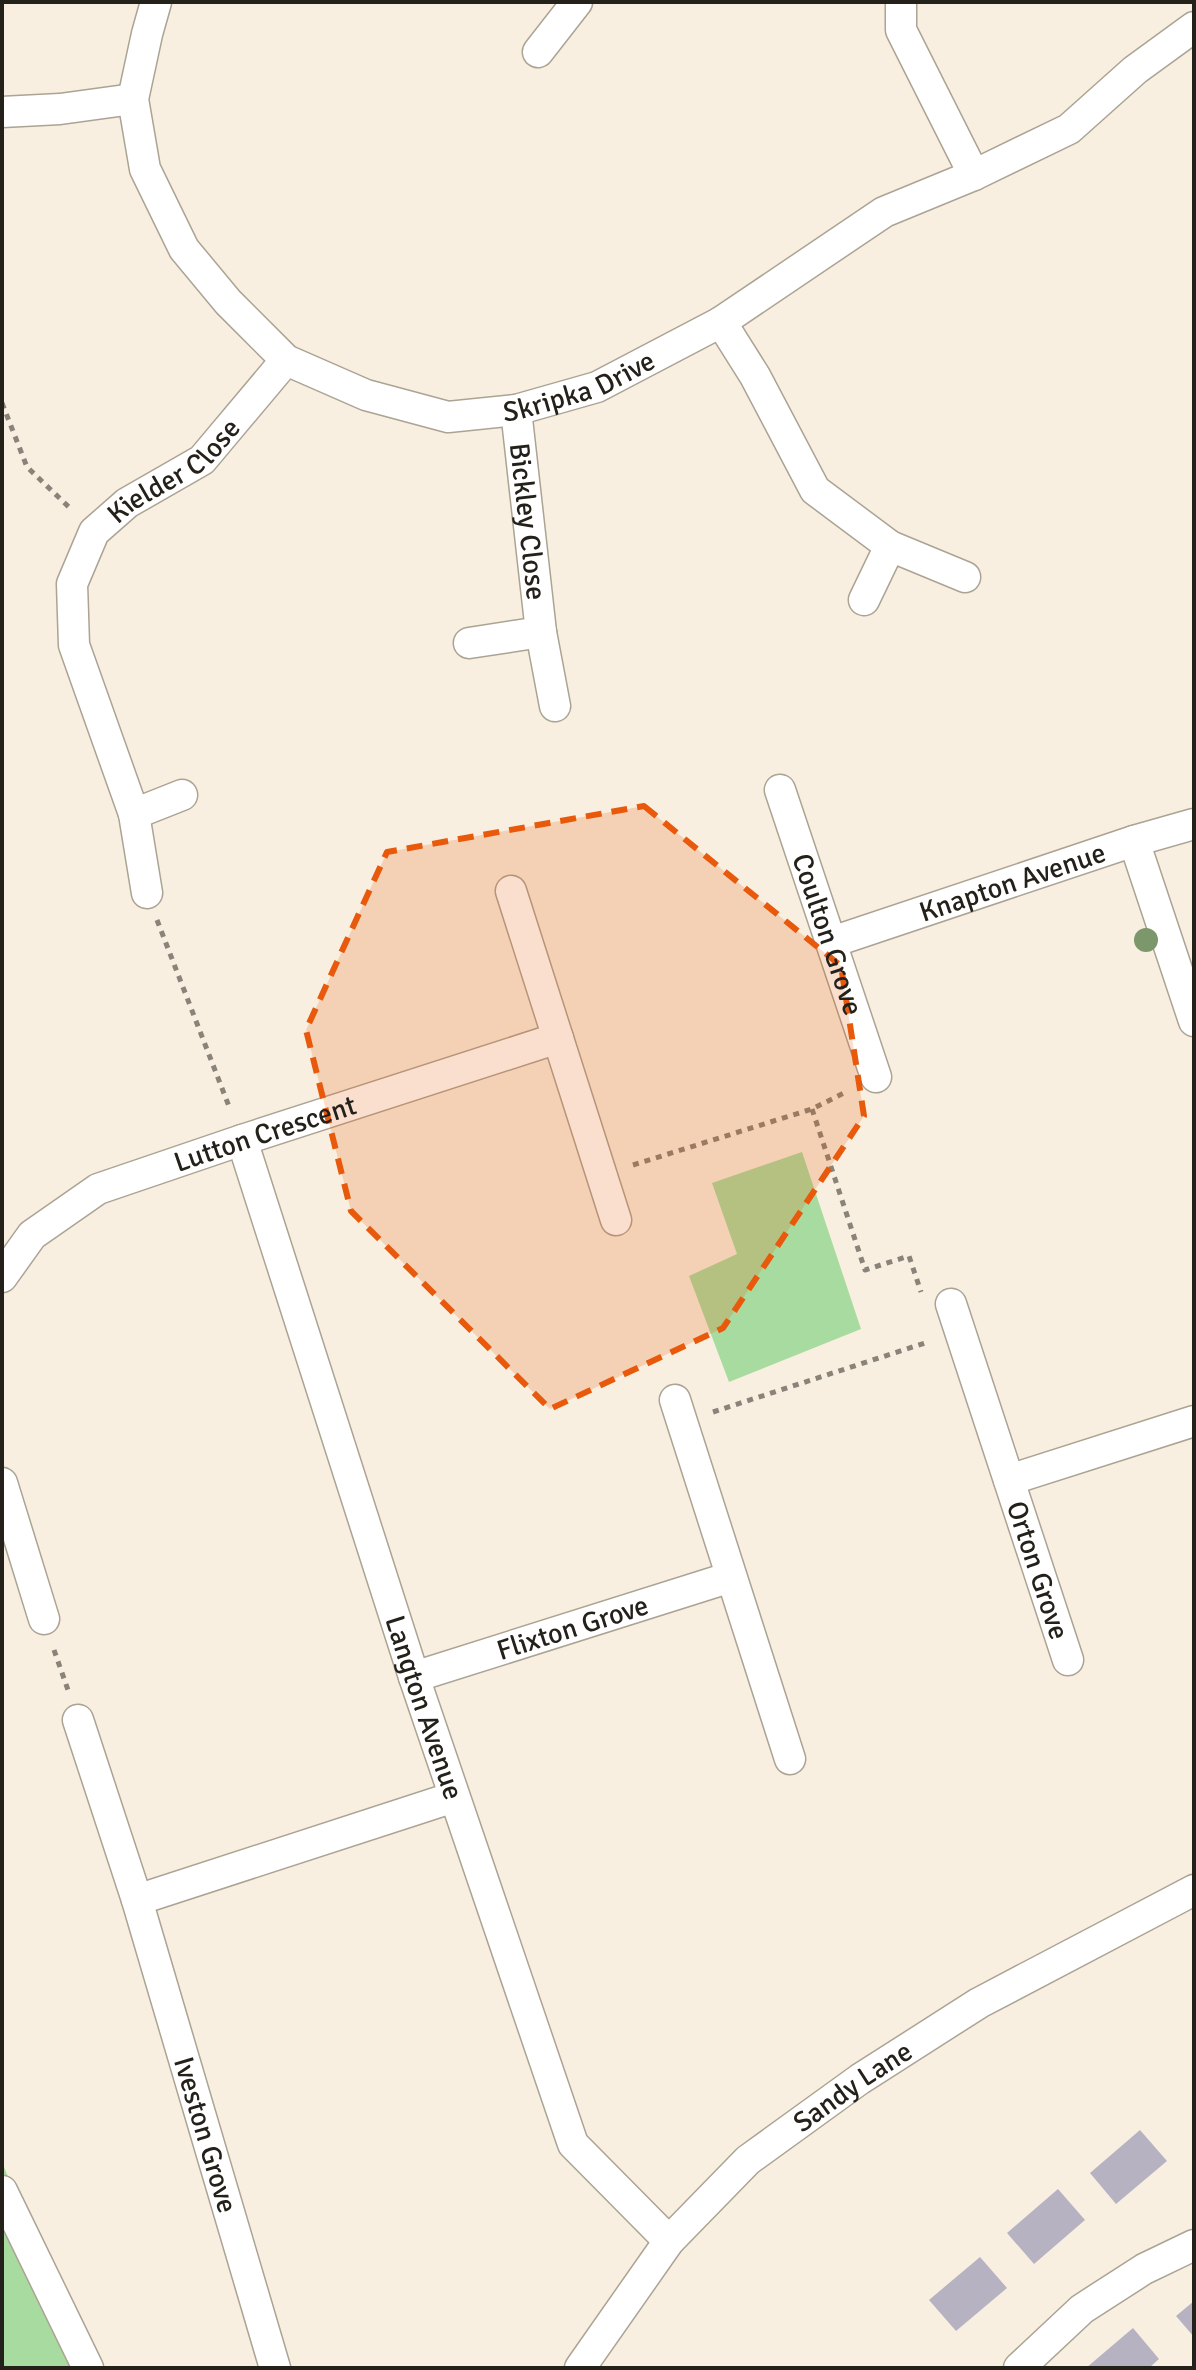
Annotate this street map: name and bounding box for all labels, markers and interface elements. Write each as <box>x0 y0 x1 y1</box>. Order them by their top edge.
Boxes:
street label: Skripka Drive <box>501 344 661 429</box>
street label: Kielder Close <box>100 412 248 531</box>
street label: Bickley Close <box>502 441 553 602</box>
street label: Knapton Avenue <box>915 836 1110 930</box>
street label: Coulton Grove <box>784 849 870 1020</box>
street label: Lutton Crescent <box>170 1088 361 1180</box>
street label: Orton Grove <box>999 1497 1076 1644</box>
street label: Flixton Grove <box>493 1588 653 1668</box>
street label: Langton Avenue <box>377 1611 470 1804</box>
street label: Sandy Lane <box>787 2034 919 2140</box>
street label: Iveston Grove <box>166 2053 244 2217</box>

